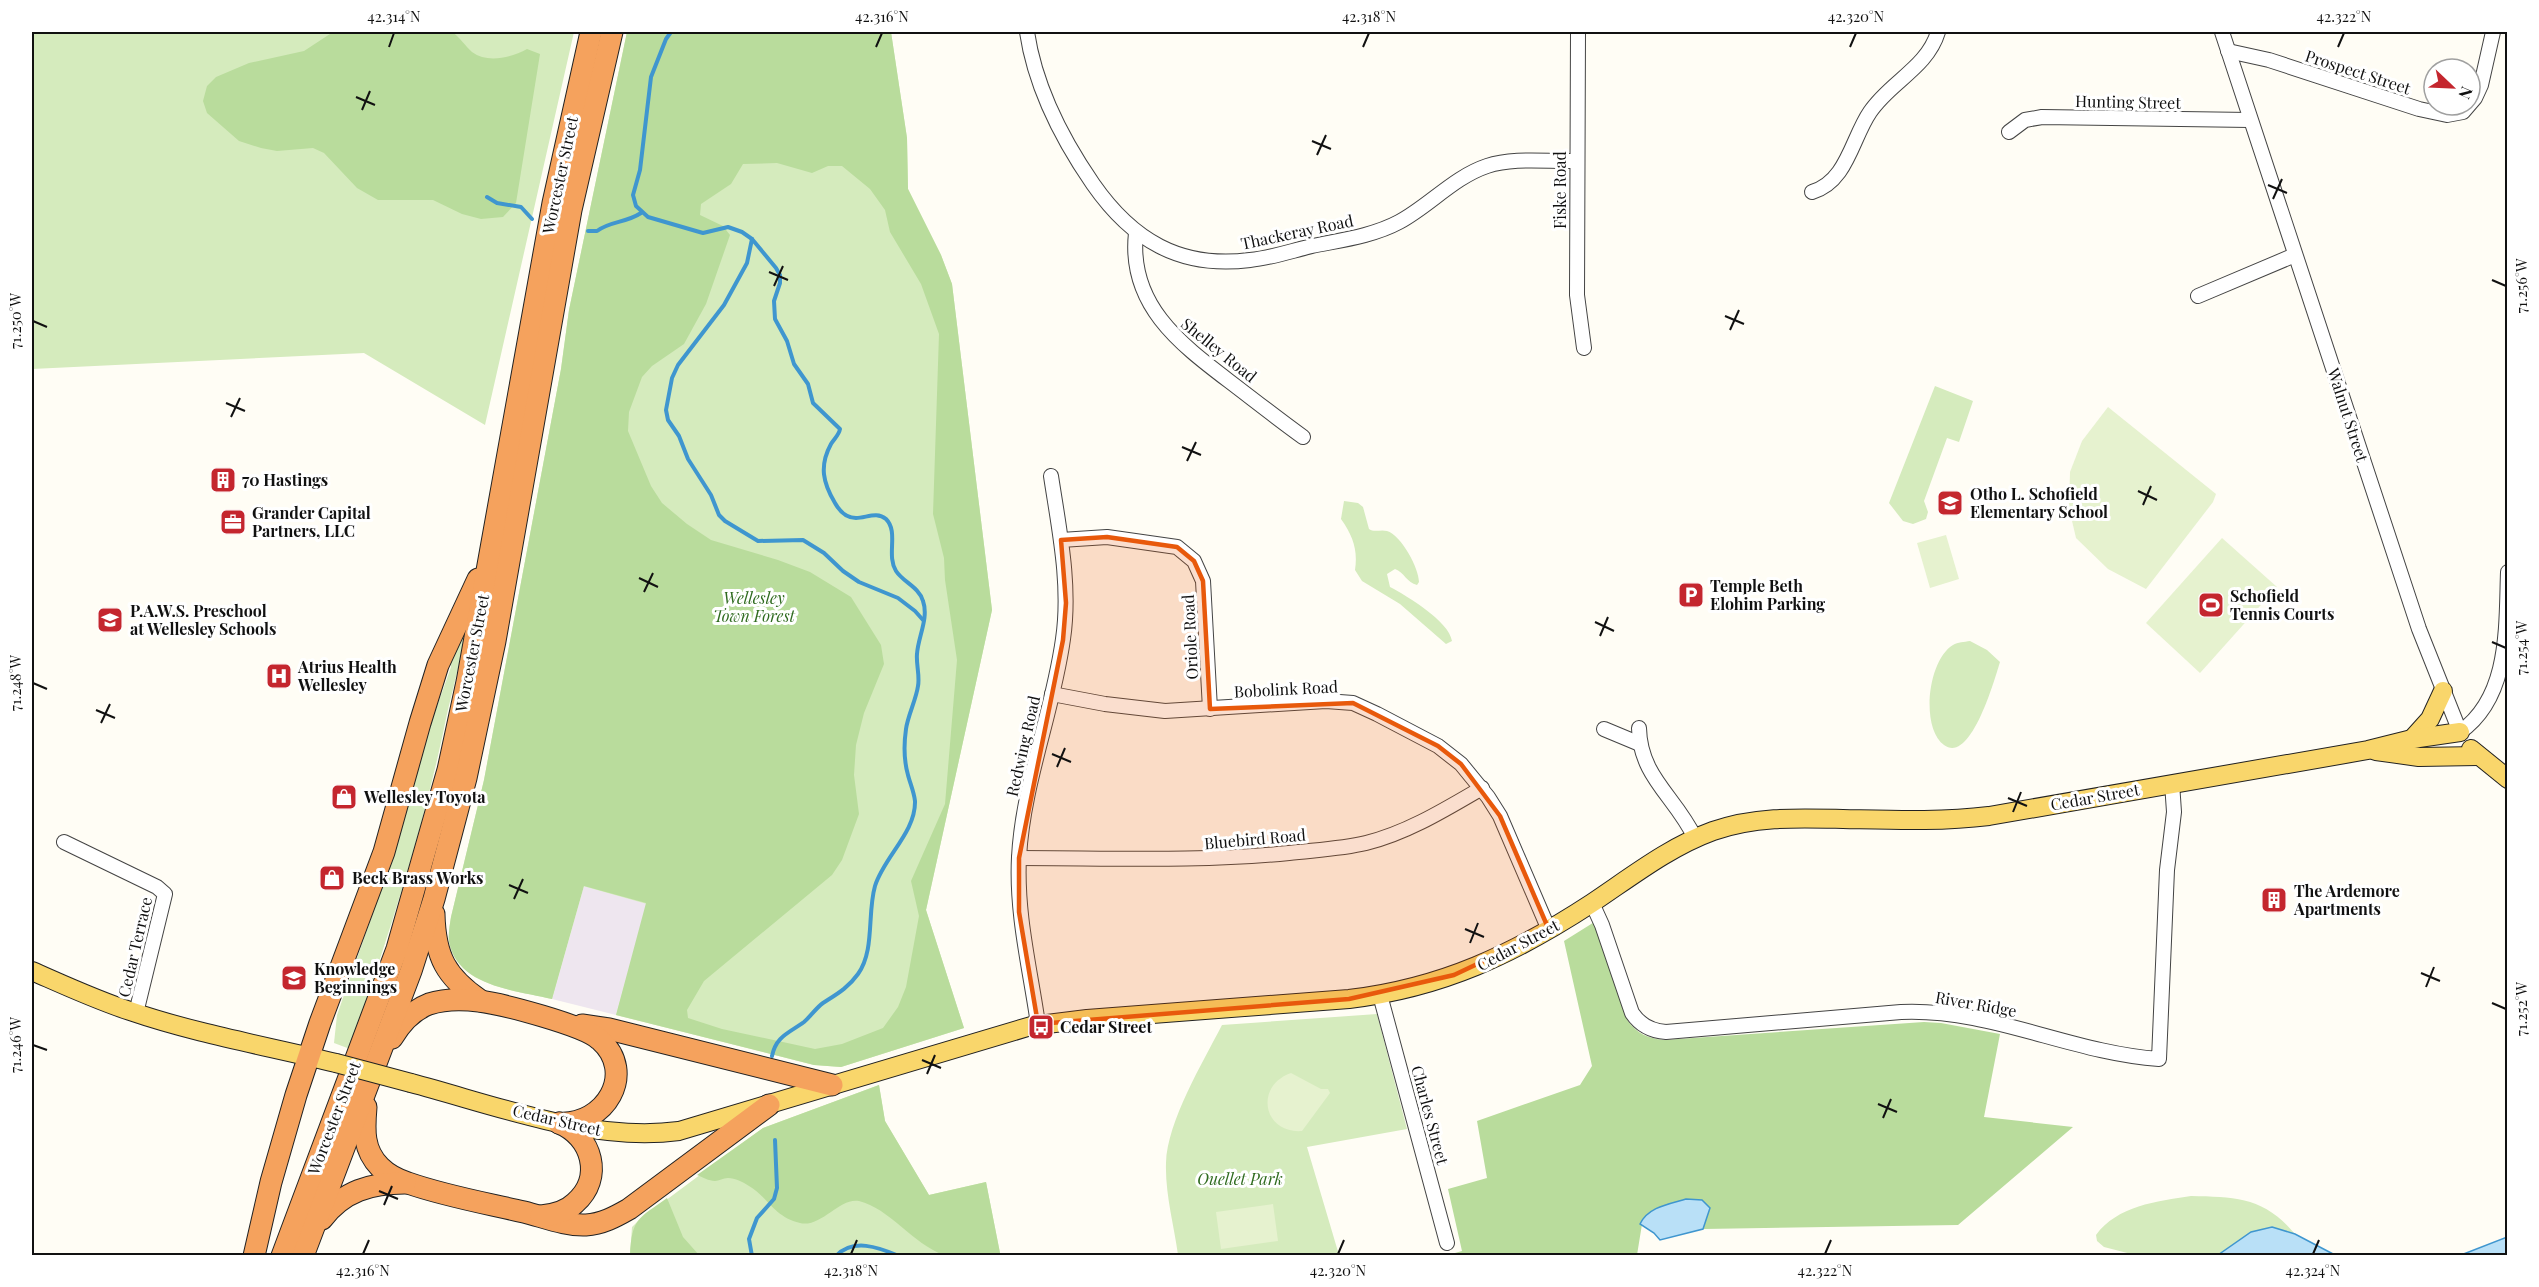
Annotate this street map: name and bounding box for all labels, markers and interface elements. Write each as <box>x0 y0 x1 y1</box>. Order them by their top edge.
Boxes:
text: 42.314°N <box>367 6 421 26</box>
text: 42.316°N <box>855 6 909 26</box>
text: 42.318°N <box>1342 6 1396 26</box>
text: 42.320°N <box>1828 6 1885 26</box>
text: 42.322°N <box>2317 6 2372 26</box>
street label: Prospect Street <box>2303 45 2414 99</box>
north arrow <box>2422 57 2482 117</box>
text: N <box>2454 84 2478 103</box>
street label: Hunting Street <box>2075 90 2181 113</box>
street label: Worcester Street <box>537 114 582 236</box>
street label: Fiske Road <box>1549 151 1570 229</box>
street label: Thackeray Road <box>1239 209 1355 254</box>
text: 71.256°W <box>2511 258 2531 314</box>
text: 71.250°W <box>5 293 25 349</box>
street label: Shelley Road <box>1177 313 1261 386</box>
street label: Walnut Street <box>2323 364 2374 465</box>
building icon: 70 Hastings <box>208 465 238 495</box>
place label: 70 Hastings <box>242 469 328 490</box>
place label: Otho L. Schofield Elementary School <box>1970 483 2108 522</box>
school or university icon: Otho L. Schofield Elementary School <box>1935 488 1965 518</box>
place label: Grander Capital Partners, LLC <box>252 502 371 541</box>
office icon: Grander Capital Partners, LLC <box>218 507 248 537</box>
place label: Temple Beth Elohim Parking <box>1710 575 1825 614</box>
parking icon: Temple Beth Elohim Parking <box>1676 580 1706 610</box>
place label: Schofield Tennis Courts <box>2230 585 2334 624</box>
park label: Wellesley Town Forest <box>713 587 795 626</box>
sports icon: Schofield Tennis Courts <box>2196 590 2226 620</box>
street label: Worcester Street <box>450 592 493 715</box>
street label: Oriole Road <box>1177 594 1202 680</box>
place label: P.A.W.S. Preschool at Wellesley Schools <box>130 600 276 639</box>
school or university icon: P.A.W.S. Preschool at Wellesley Schools <box>95 605 125 635</box>
text: 71.254°W <box>2511 620 2531 675</box>
text: 71.248°W <box>5 654 25 711</box>
place label: Atrius Health Wellesley <box>297 656 397 695</box>
hospital icon: Atrius Health Wellesley <box>264 661 294 691</box>
street label: Bobolink Road <box>1233 675 1339 702</box>
street label: Redwing Road <box>1001 693 1044 798</box>
street label: Cedar Street <box>2049 778 2141 815</box>
shop icon: Wellesley Toyota <box>329 782 359 812</box>
place label: Wellesley Toyota <box>363 786 486 807</box>
street label: Bluebird Road <box>1203 824 1307 853</box>
shop icon: Beck Brass Works <box>317 863 347 893</box>
place label: Beck Brass Works <box>352 867 483 888</box>
place label: The Ardemore Apartments <box>2293 880 2400 919</box>
building icon: The Ardemore Apartments <box>2259 885 2289 915</box>
street label: Cedar Terrace <box>113 895 156 999</box>
street label: Cedar Street <box>1473 914 1563 975</box>
place label: Knowledge Beginnings <box>314 958 397 997</box>
school or university icon: Knowledge Beginnings <box>279 963 309 993</box>
text: 71.252°W <box>2511 981 2531 1036</box>
street label: River Ridge <box>1934 986 2018 1021</box>
bus stop icon: Cedar Street <box>1026 1012 1056 1042</box>
text: 71.246°W <box>5 1016 25 1073</box>
place label: Cedar Street <box>1060 1016 1152 1037</box>
street label: Worcester Street <box>302 1058 365 1178</box>
street label: Charles Street <box>1407 1063 1454 1167</box>
street label: Cedar Street <box>511 1099 604 1140</box>
park label: Ouellet Park <box>1197 1168 1283 1189</box>
text: 42.316°N <box>336 1260 390 1280</box>
text: 42.318°N <box>824 1260 878 1280</box>
text: 42.320°N <box>1310 1260 1367 1280</box>
text: 42.322°N <box>1798 1260 1853 1280</box>
text: 42.324°N <box>2286 1260 2341 1280</box>

